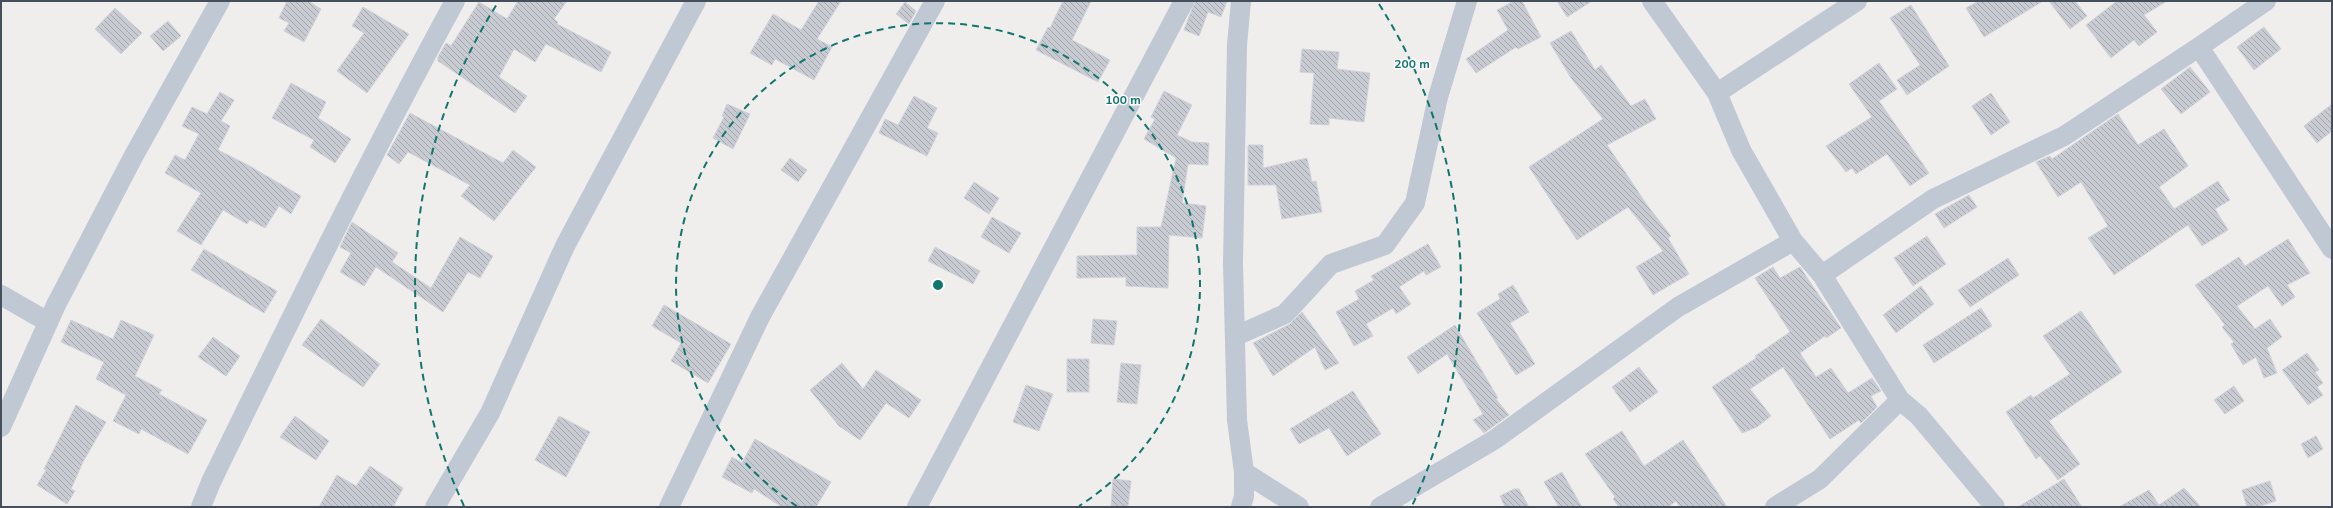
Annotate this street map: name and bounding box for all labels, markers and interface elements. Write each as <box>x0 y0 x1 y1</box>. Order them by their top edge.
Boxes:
text: 200 m <box>1394 56 1430 72</box>
text: 100 m <box>1105 92 1141 108</box>
centre of rings <box>931 278 945 292</box>

